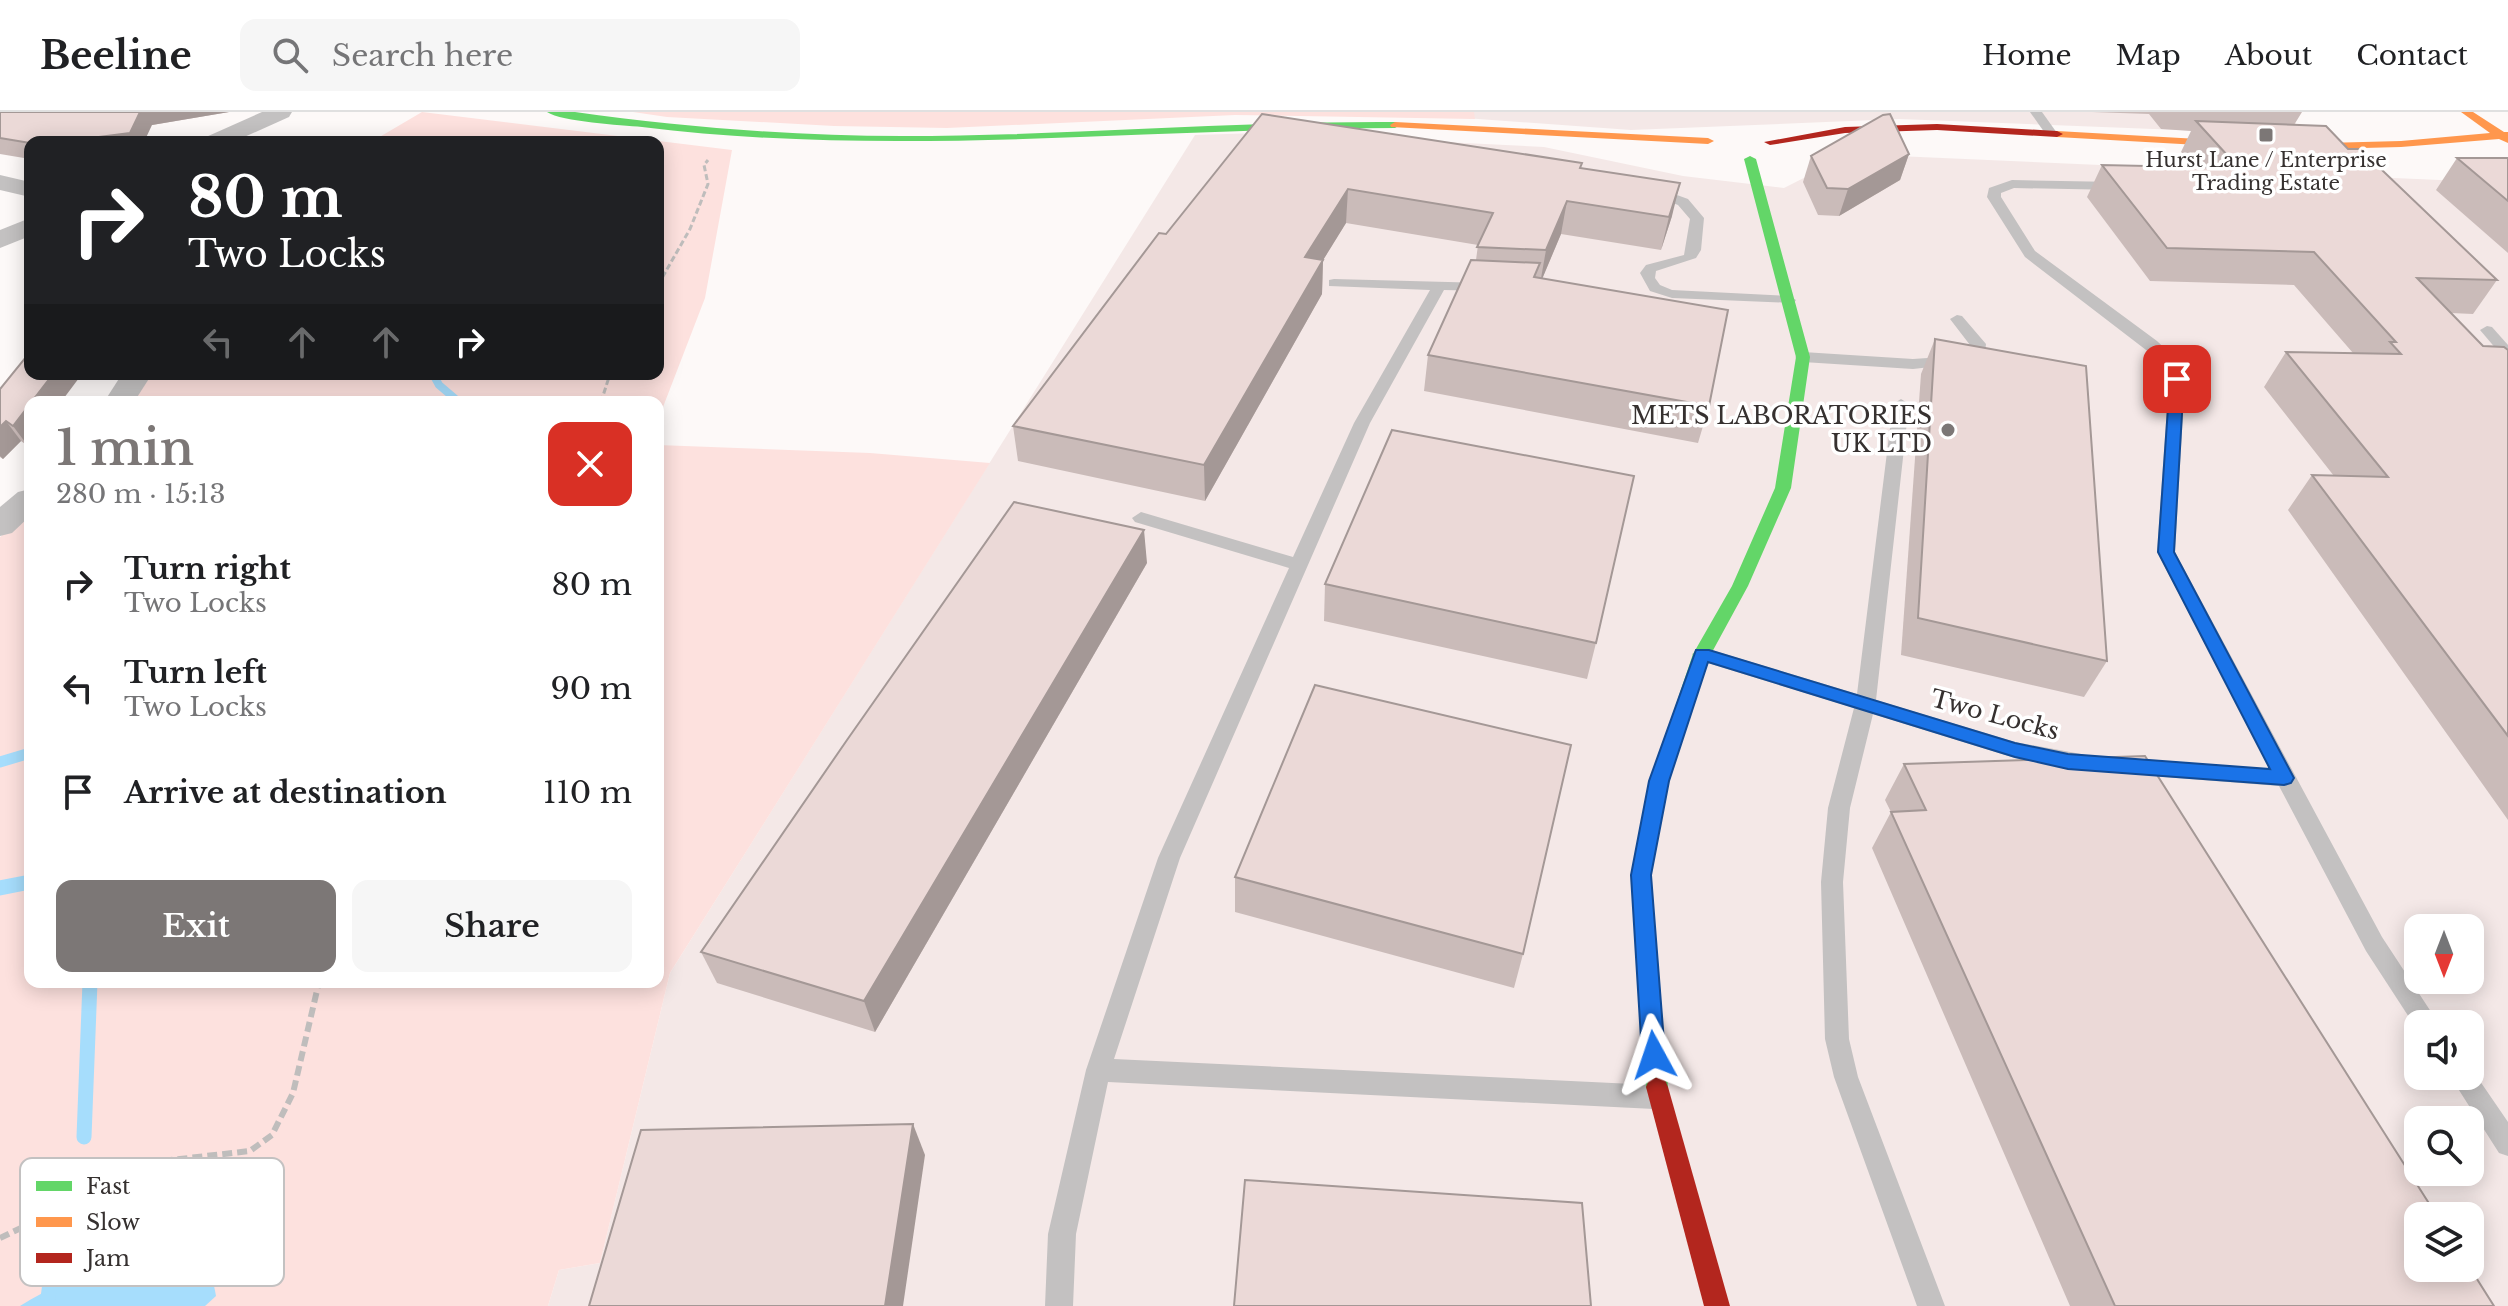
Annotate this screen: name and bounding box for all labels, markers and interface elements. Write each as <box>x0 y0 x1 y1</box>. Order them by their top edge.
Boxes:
search box <box>240 19 800 91</box>
text: Beeline <box>40 32 192 79</box>
icon: search <box>268 33 312 77</box>
text: Search here <box>332 37 513 74</box>
text: Home <box>1982 38 2072 73</box>
text: Map <box>2116 38 2181 73</box>
text: About <box>2225 38 2312 73</box>
text: Contact <box>2356 38 2468 73</box>
marker: Hurst Lane / Enterprise Trading Estate <box>2257 126 2275 144</box>
place label: Hurst Lane / Enterprise Trading Estate <box>2145 148 2387 195</box>
text: 80 m <box>188 163 343 232</box>
icon: right <box>56 168 160 272</box>
text: Two Locks <box>188 232 386 277</box>
icon: left <box>196 320 240 364</box>
icon: ahead <box>280 320 324 364</box>
icon: ahead <box>364 320 408 364</box>
icon: right <box>448 320 492 364</box>
pin <box>2143 345 2211 413</box>
icon: arrive <box>2155 357 2199 401</box>
place label: METS LABORATORIES UK LTD <box>1631 401 1932 458</box>
text: 1 min <box>56 418 194 478</box>
marker: METS LABORATORIES UK LTD <box>1939 421 1957 439</box>
button: close <box>548 422 632 506</box>
text: 280 m · 15:13 <box>56 478 225 510</box>
text: Turn right <box>124 550 291 587</box>
icon: right <box>56 562 100 606</box>
text: 80 m <box>552 566 632 603</box>
text: Two Locks <box>124 587 267 619</box>
text: Turn left <box>124 654 267 691</box>
icon: left <box>56 666 100 710</box>
text: 90 m <box>550 670 632 707</box>
street label: Two Locks <box>1928 683 2063 746</box>
text: Two Locks <box>124 691 267 723</box>
icon: arrive <box>56 770 100 814</box>
text: Arrive at destination <box>124 774 447 811</box>
text: 110 m <box>543 774 632 811</box>
button: Exit <box>56 880 336 972</box>
button: Share <box>352 880 632 972</box>
north arrow <box>2404 914 2484 994</box>
map controls <box>2404 914 2484 1282</box>
button: sound <box>2404 1010 2484 1090</box>
position arrow <box>1612 1013 1696 1097</box>
button: search <box>2404 1106 2484 1186</box>
legend <box>20 1158 284 1286</box>
text: Fast <box>86 1173 131 1200</box>
button: layers <box>2404 1202 2484 1282</box>
text: Slow <box>86 1209 140 1236</box>
text: Jam <box>83 1245 130 1272</box>

